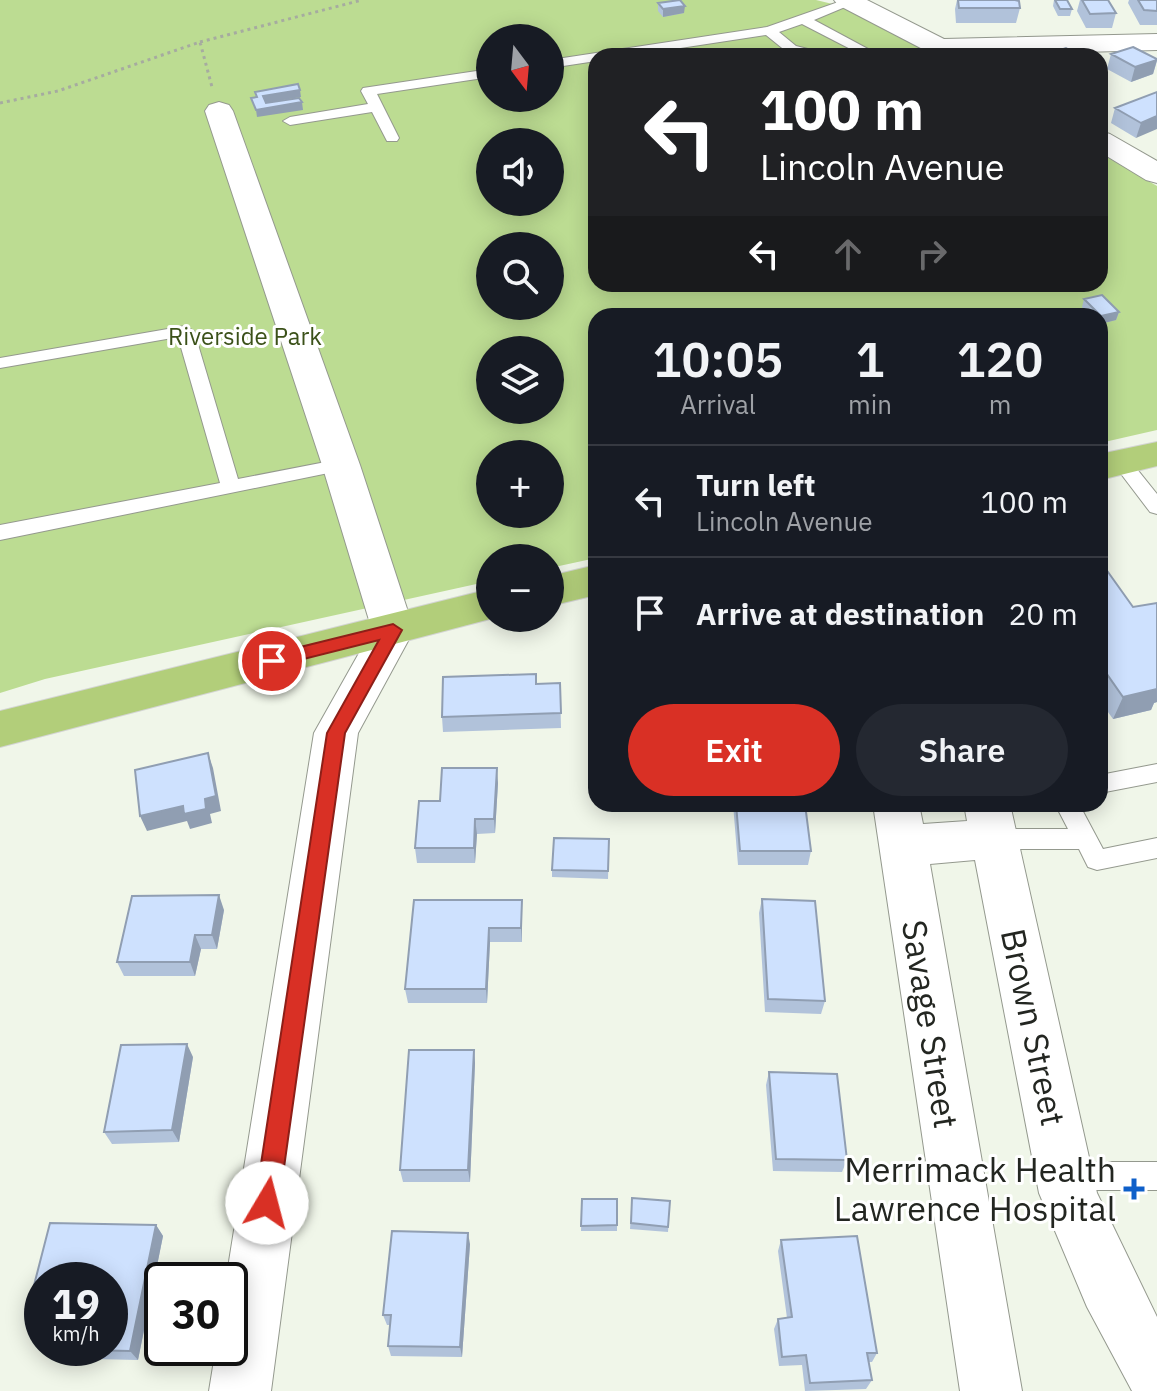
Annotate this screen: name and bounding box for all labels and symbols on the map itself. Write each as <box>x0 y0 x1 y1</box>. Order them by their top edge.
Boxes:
north arrow <box>476 24 564 112</box>
park label: Riverside Park <box>168 320 322 352</box>
pin <box>238 627 306 695</box>
street label: Savage Street <box>893 917 969 1131</box>
street label: Brown Street <box>992 925 1076 1129</box>
place label: Merrimack Health Lawrence Hospital <box>834 1147 1116 1230</box>
position arrow <box>225 1161 309 1245</box>
marker: Merrimack Health Lawrence Hospital <box>1123 1178 1145 1200</box>
speed limit sign: 30 <box>144 1262 248 1366</box>

